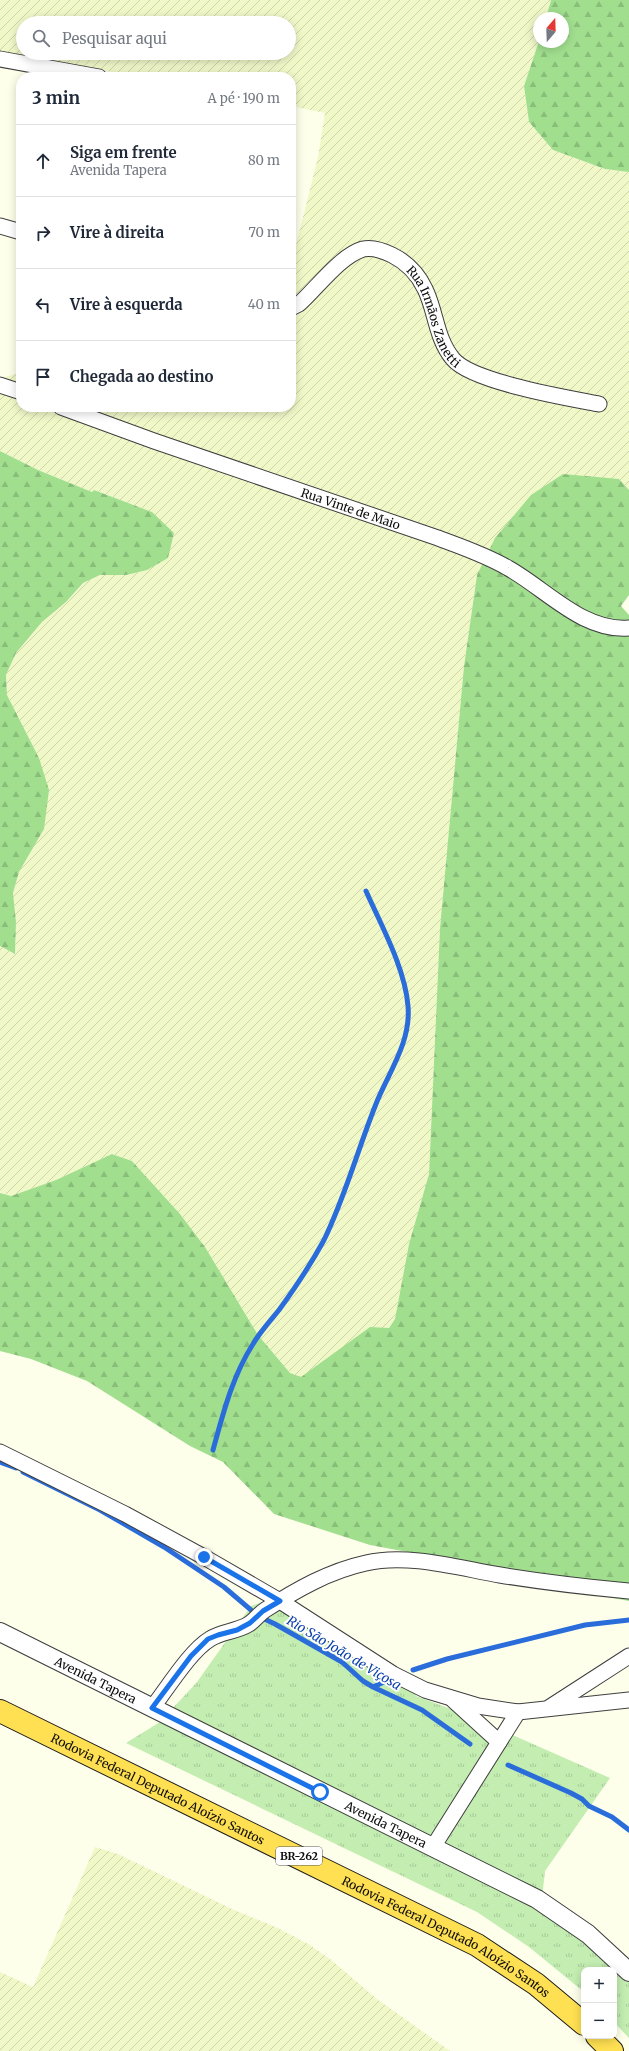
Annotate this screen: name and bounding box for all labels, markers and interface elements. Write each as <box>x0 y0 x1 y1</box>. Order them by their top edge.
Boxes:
north arrow <box>533 12 569 48</box>
search box <box>16 16 296 60</box>
icon: search <box>30 27 52 49</box>
text: Pesquisar aqui <box>62 29 167 48</box>
text: 3 min <box>32 87 80 109</box>
text: A pé · 190 m <box>208 90 280 107</box>
text: Siga em frente <box>70 143 177 162</box>
icon: ahead <box>32 150 54 172</box>
text: 80 m <box>248 152 280 169</box>
text: Avenida Tapera <box>70 162 167 179</box>
icon: right <box>32 222 54 244</box>
text: Vire à direita <box>70 223 164 242</box>
text: 70 m <box>249 224 280 241</box>
street label: Rua Irmãos Zanetti <box>404 262 464 371</box>
icon: left <box>32 294 54 316</box>
text: Vire à esquerda <box>70 295 183 314</box>
text: 40 m <box>248 296 280 313</box>
icon: arrive <box>32 366 54 388</box>
text: Chegada ao destino <box>70 367 213 386</box>
street label: Rua Vinte de Maio <box>299 484 402 532</box>
route end <box>195 1548 213 1566</box>
water label: Rio São João de Viçosa <box>284 1612 404 1694</box>
street label: Avenida Tapera <box>52 1653 140 1706</box>
street label: Rodovia Federal Deputado Aloízio Santos <box>49 1730 267 1847</box>
route start <box>311 1783 329 1801</box>
street label: Avenida Tapera <box>342 1797 430 1851</box>
road number: BR-262 <box>276 1847 322 1865</box>
street label: Rodovia Federal Deputado Aloízio Santos <box>340 1872 553 2000</box>
map controls <box>581 1967 617 2039</box>
button: + <box>581 1967 617 2003</box>
button: − <box>581 2003 617 2039</box>

